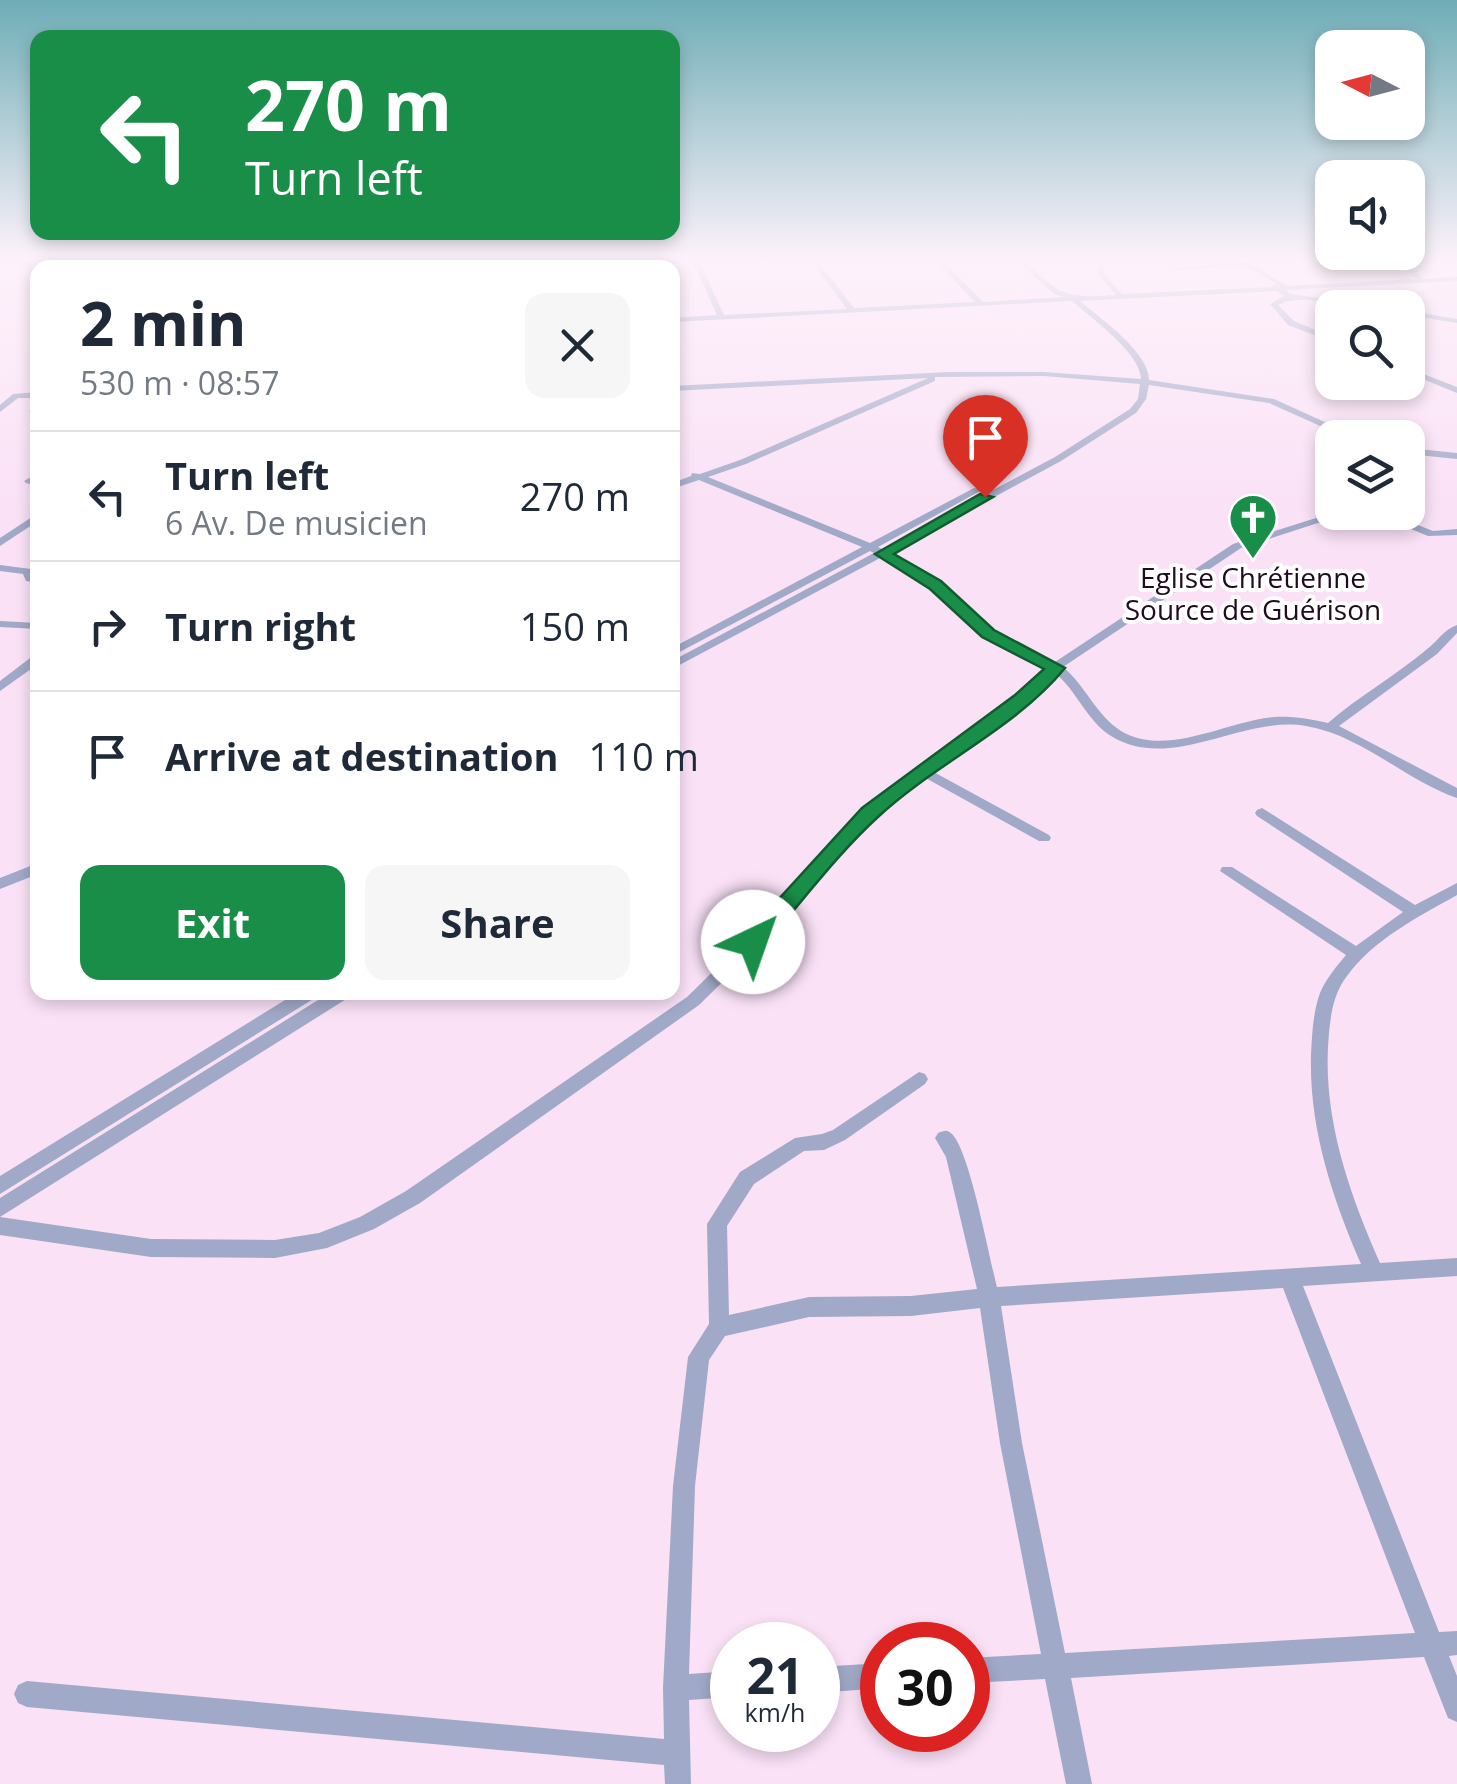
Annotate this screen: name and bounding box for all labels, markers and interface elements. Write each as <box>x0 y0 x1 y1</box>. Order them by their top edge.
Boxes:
north arrow <box>1315 30 1425 140</box>
map controls <box>1315 30 1425 530</box>
text: 270 m <box>245 56 452 152</box>
icon: left <box>80 70 210 200</box>
text: Turn left <box>245 147 423 208</box>
button: sound <box>1315 160 1425 270</box>
text: 2 min <box>80 282 247 364</box>
button: search <box>1315 290 1425 400</box>
button: close <box>525 293 630 398</box>
text: 530 m · 08:57 <box>80 361 279 404</box>
pin <box>943 395 1028 498</box>
icon: arrive <box>958 410 1013 465</box>
button: layers <box>1315 420 1425 530</box>
text: Turn left <box>165 449 329 501</box>
icon: left <box>80 469 135 524</box>
text: 270 m <box>520 470 630 522</box>
church icon: Eglise Chrétienne Source de Guérison <box>1227 492 1279 560</box>
text: 6 Av. De musicien <box>165 501 428 544</box>
place label: Eglise Chrétienne Source de Guérison <box>1125 558 1381 628</box>
icon: right <box>80 599 135 654</box>
text: Turn right <box>165 600 356 652</box>
text: 150 m <box>520 600 630 652</box>
icon: arrive <box>80 729 135 784</box>
text: Arrive at destination <box>165 730 559 782</box>
text: 110 m <box>589 730 699 782</box>
button: Exit <box>80 865 345 980</box>
button: Share <box>365 865 630 980</box>
position arrow <box>701 890 805 994</box>
speed limit sign: 30 <box>860 1622 990 1752</box>
text: 21 <box>746 1641 804 1709</box>
text: km/h <box>745 1695 805 1729</box>

